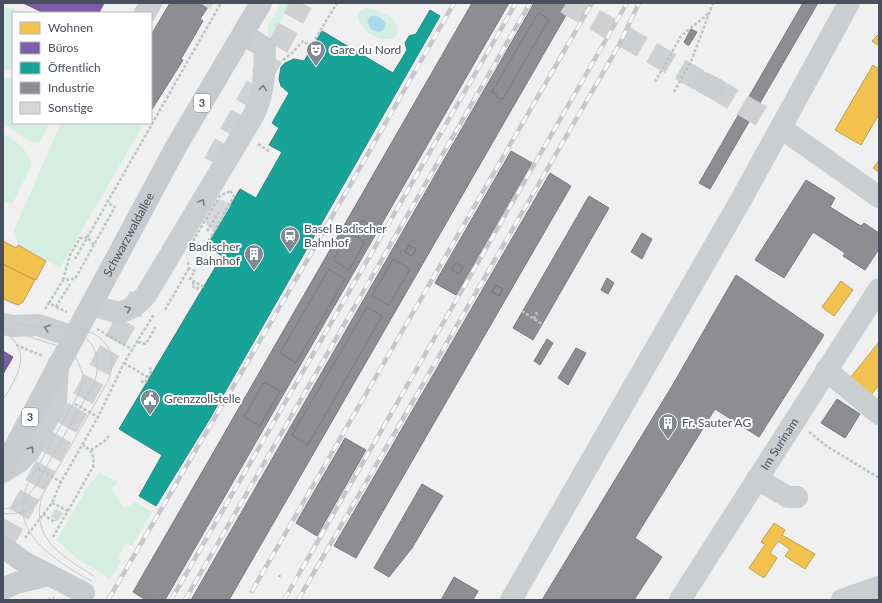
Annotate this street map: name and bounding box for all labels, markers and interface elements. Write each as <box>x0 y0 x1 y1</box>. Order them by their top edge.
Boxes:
legend <box>12 12 152 124</box>
text: Wohnen <box>48 20 93 35</box>
theatre icon: Gare du Nord <box>305 39 327 67</box>
text: Büros <box>48 40 78 55</box>
place label: Gare du Nord <box>330 42 401 57</box>
text: Öffentlich <box>48 60 101 75</box>
text: Industrie <box>48 80 94 95</box>
one-way arrow <box>258 85 267 91</box>
road number: 3 <box>194 94 210 112</box>
text: Sonstige <box>48 100 93 115</box>
street label: Schwarzwaldallee <box>100 190 157 279</box>
one-way arrow <box>197 199 204 206</box>
place label: Basel Badischer Bahnhof <box>304 221 387 250</box>
station icon: Basel Badischer Bahnhof <box>279 225 301 253</box>
place label: Badischer Bahnhof <box>188 239 241 268</box>
building icon: Badischer Bahnhof <box>243 243 265 271</box>
one-way arrow <box>124 306 131 314</box>
one-way arrow <box>44 324 51 333</box>
public building icon: Grenzzollstelle <box>139 388 161 416</box>
place label: Grenzzollstelle <box>164 391 241 406</box>
road number: 3 <box>22 408 38 426</box>
building icon: Fr. Sauter AG <box>657 412 679 440</box>
place label: Fr. Sauter AG <box>682 415 751 430</box>
street label: Im Surinam <box>757 415 802 473</box>
one-way arrow <box>26 446 33 453</box>

